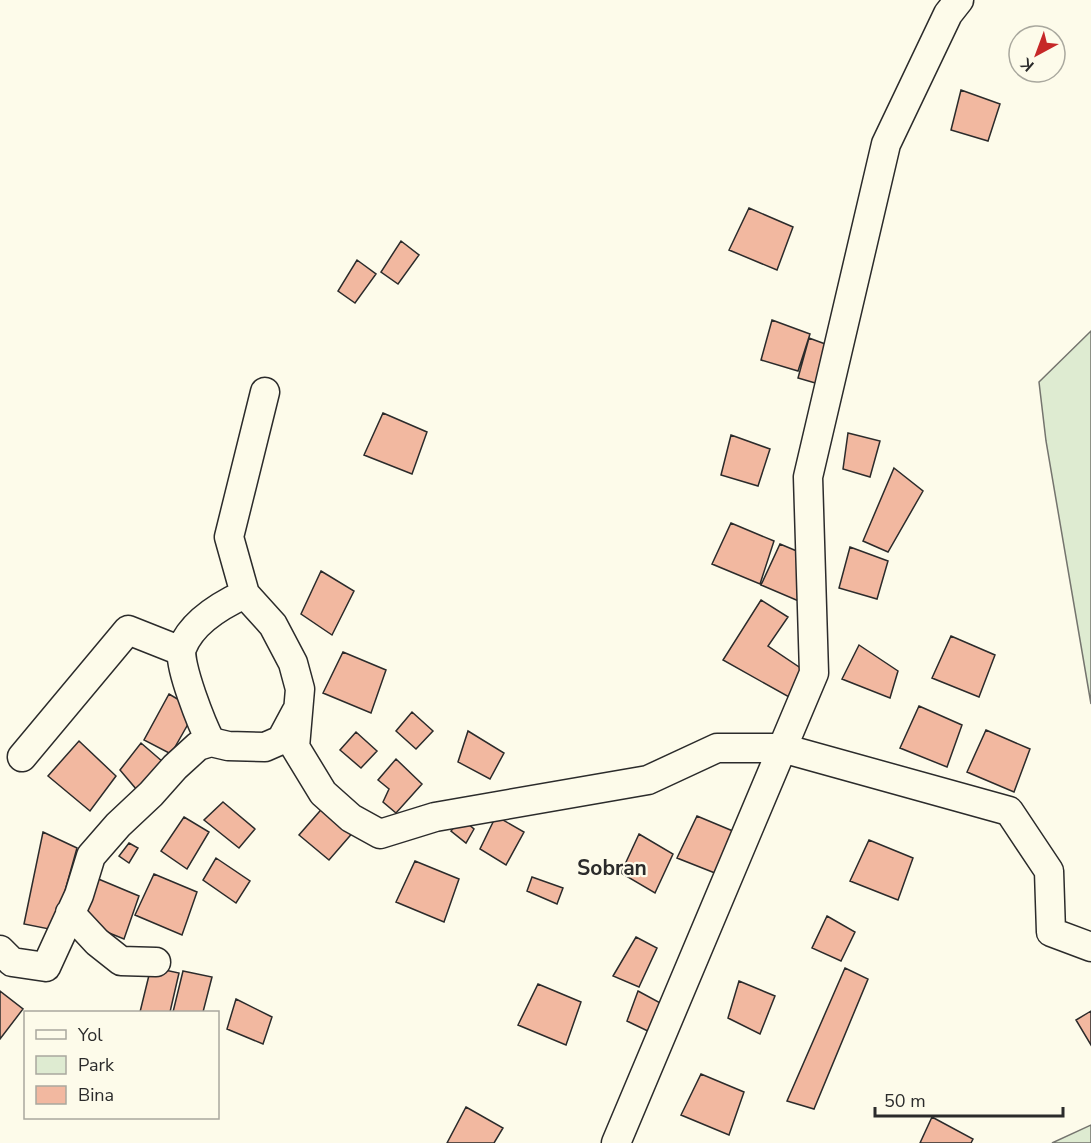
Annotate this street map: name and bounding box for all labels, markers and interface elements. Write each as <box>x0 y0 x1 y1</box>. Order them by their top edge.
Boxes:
north arrow <box>1007 24 1067 84</box>
text: K <box>1016 52 1039 76</box>
district label: Sobran <box>577 854 647 882</box>
legend <box>24 1011 219 1119</box>
text: Yol <box>77 1023 103 1047</box>
text: Park <box>78 1053 115 1077</box>
scale bar <box>875 1080 1062 1118</box>
text: Bina <box>78 1083 114 1107</box>
text: 50 m <box>884 1089 926 1113</box>

